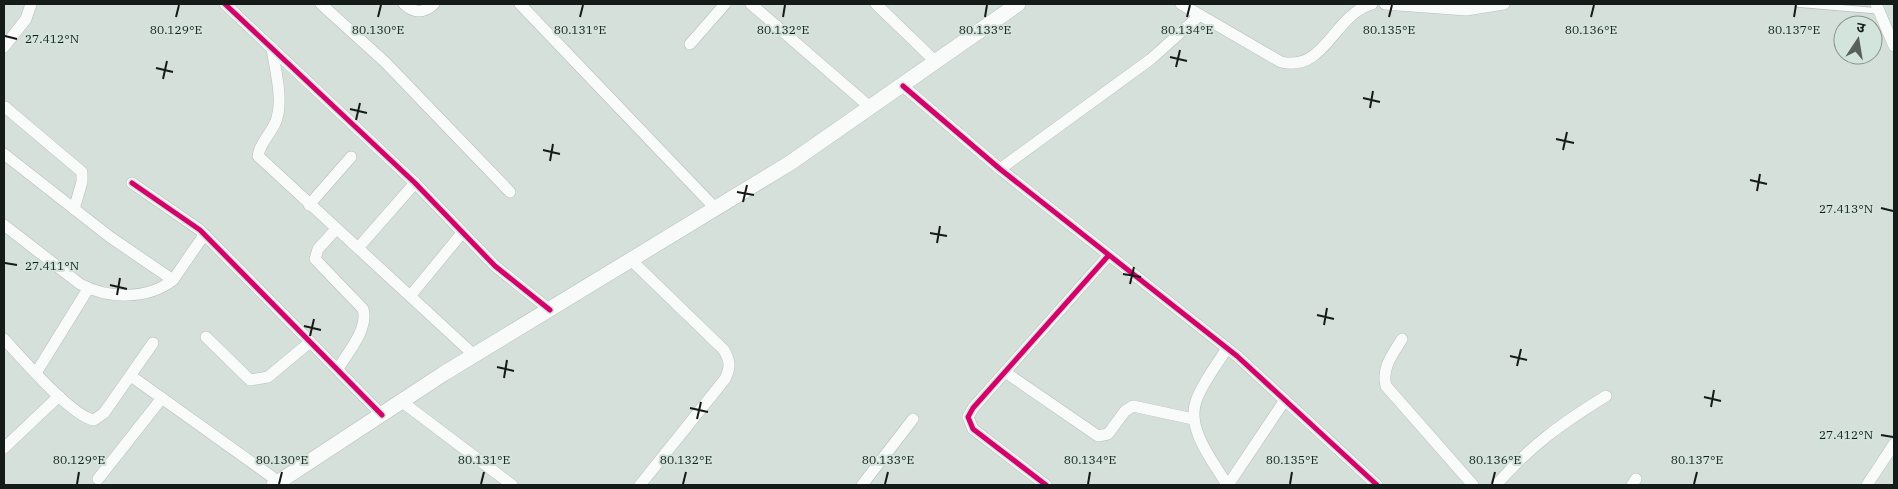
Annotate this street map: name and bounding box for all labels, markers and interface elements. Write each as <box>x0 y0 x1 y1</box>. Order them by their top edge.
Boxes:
north arrow <box>1833 15 1883 65</box>
text: उ <box>1855 18 1867 37</box>
text: 80.129°E <box>150 22 202 37</box>
text: 80.130°E <box>352 22 404 37</box>
text: 80.131°E <box>554 22 606 37</box>
text: 80.132°E <box>757 22 809 37</box>
text: 80.133°E <box>959 22 1011 37</box>
text: 80.134°E <box>1161 22 1213 37</box>
text: 80.135°E <box>1363 22 1415 37</box>
text: 80.136°E <box>1565 22 1617 37</box>
text: 80.137°E <box>1768 22 1820 37</box>
text: 27.412°N <box>25 31 79 46</box>
text: 27.413°N <box>1819 201 1873 216</box>
text: 27.411°N <box>25 258 79 273</box>
text: 27.412°N <box>1819 427 1873 442</box>
text: 80.129°E <box>53 452 105 467</box>
text: 80.130°E <box>256 452 308 467</box>
text: 80.131°E <box>458 452 510 467</box>
text: 80.132°E <box>660 452 712 467</box>
text: 80.133°E <box>862 452 914 467</box>
text: 80.134°E <box>1064 452 1116 467</box>
text: 80.135°E <box>1266 452 1318 467</box>
text: 80.136°E <box>1469 452 1521 467</box>
text: 80.137°E <box>1671 452 1723 467</box>

